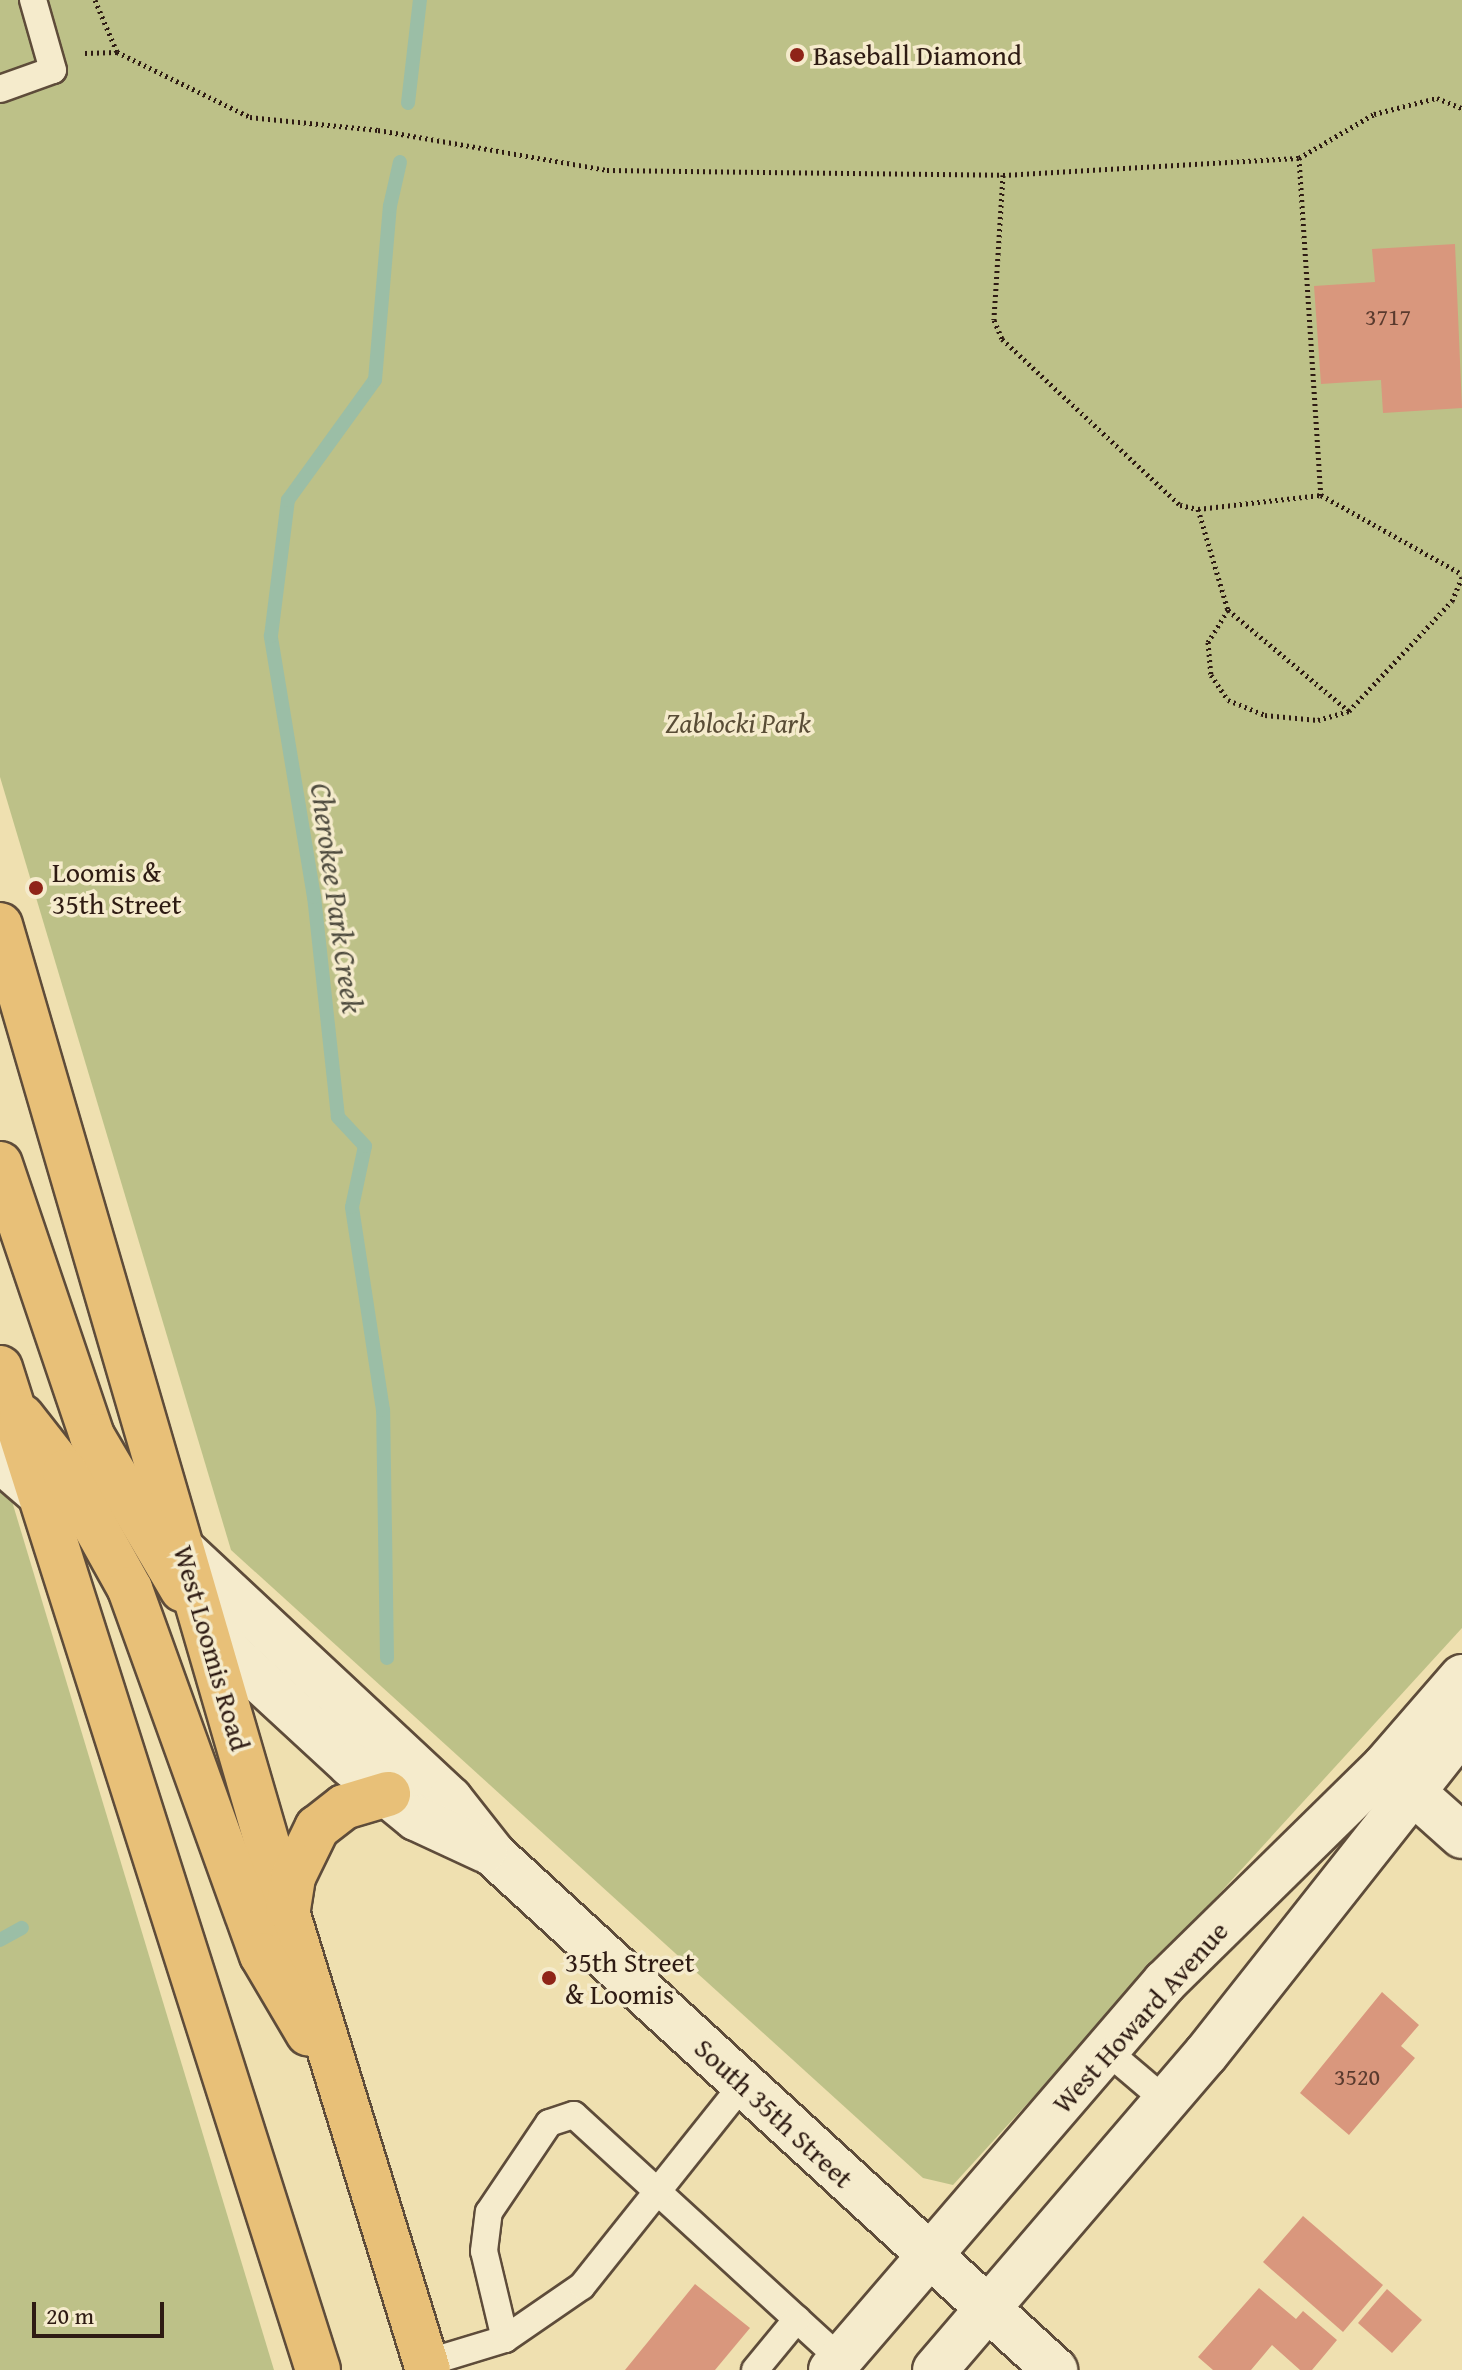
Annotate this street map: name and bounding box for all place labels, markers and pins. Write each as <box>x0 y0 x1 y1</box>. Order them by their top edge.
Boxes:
place label: Baseball Diamond <box>813 38 1022 72</box>
marker: Baseball Diamond <box>788 46 806 64</box>
place label: Loomis & 35th Street <box>52 855 182 921</box>
marker: Loomis & 35th Street <box>27 879 45 897</box>
place label: 35th Street & Loomis <box>565 1945 695 2011</box>
marker: 35th Street & Loomis <box>540 1969 558 1987</box>

